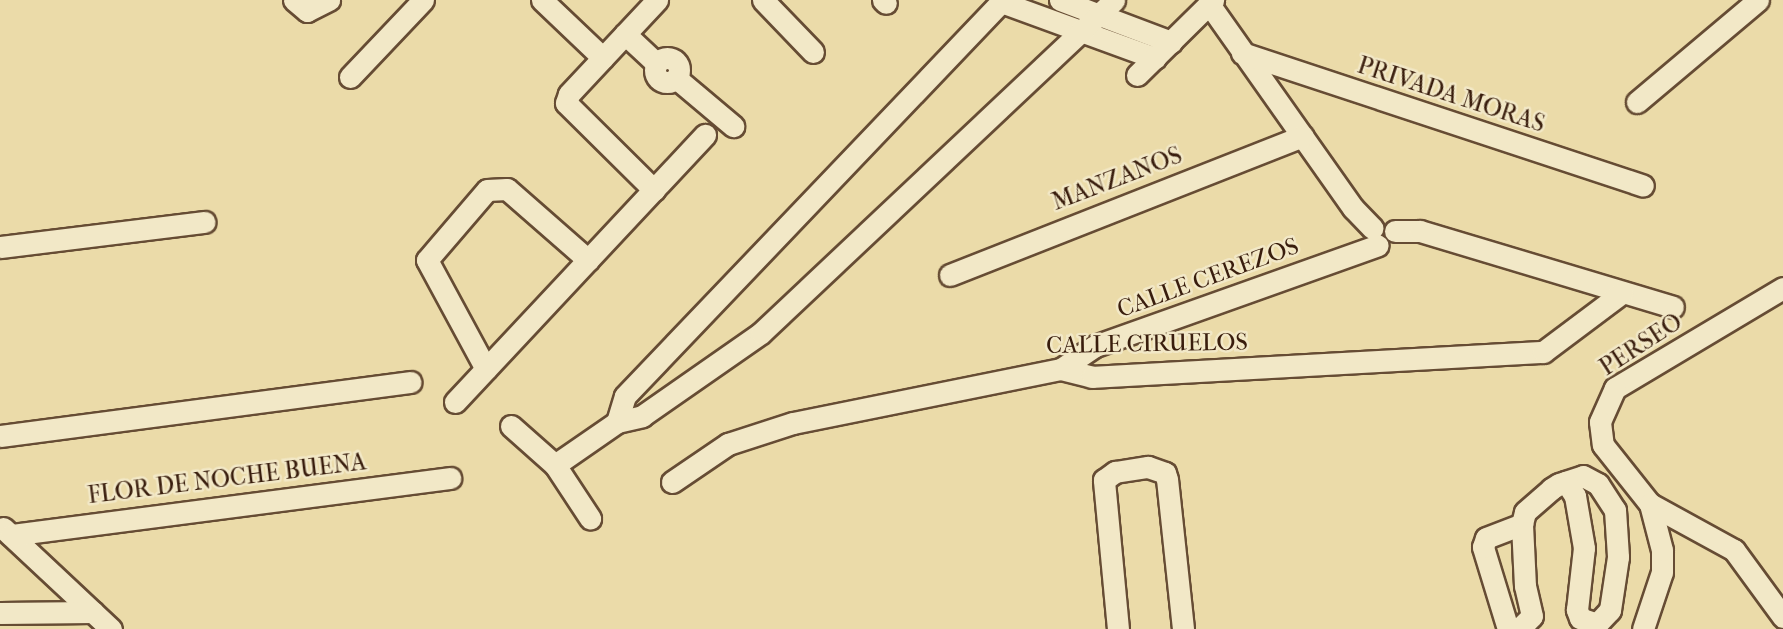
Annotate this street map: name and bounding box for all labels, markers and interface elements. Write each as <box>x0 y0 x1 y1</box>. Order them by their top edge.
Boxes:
street label: PRIVADA MORAS <box>1354 51 1548 139</box>
street label: MANZANOS <box>1048 141 1186 217</box>
street label: CALLE CEREZOS <box>1113 232 1303 324</box>
street label: PERSEO <box>1594 308 1688 382</box>
street label: CALLE CIRUELOS <box>1046 328 1248 360</box>
street label: FLOR DE NOCHE BUENA <box>86 448 368 510</box>

